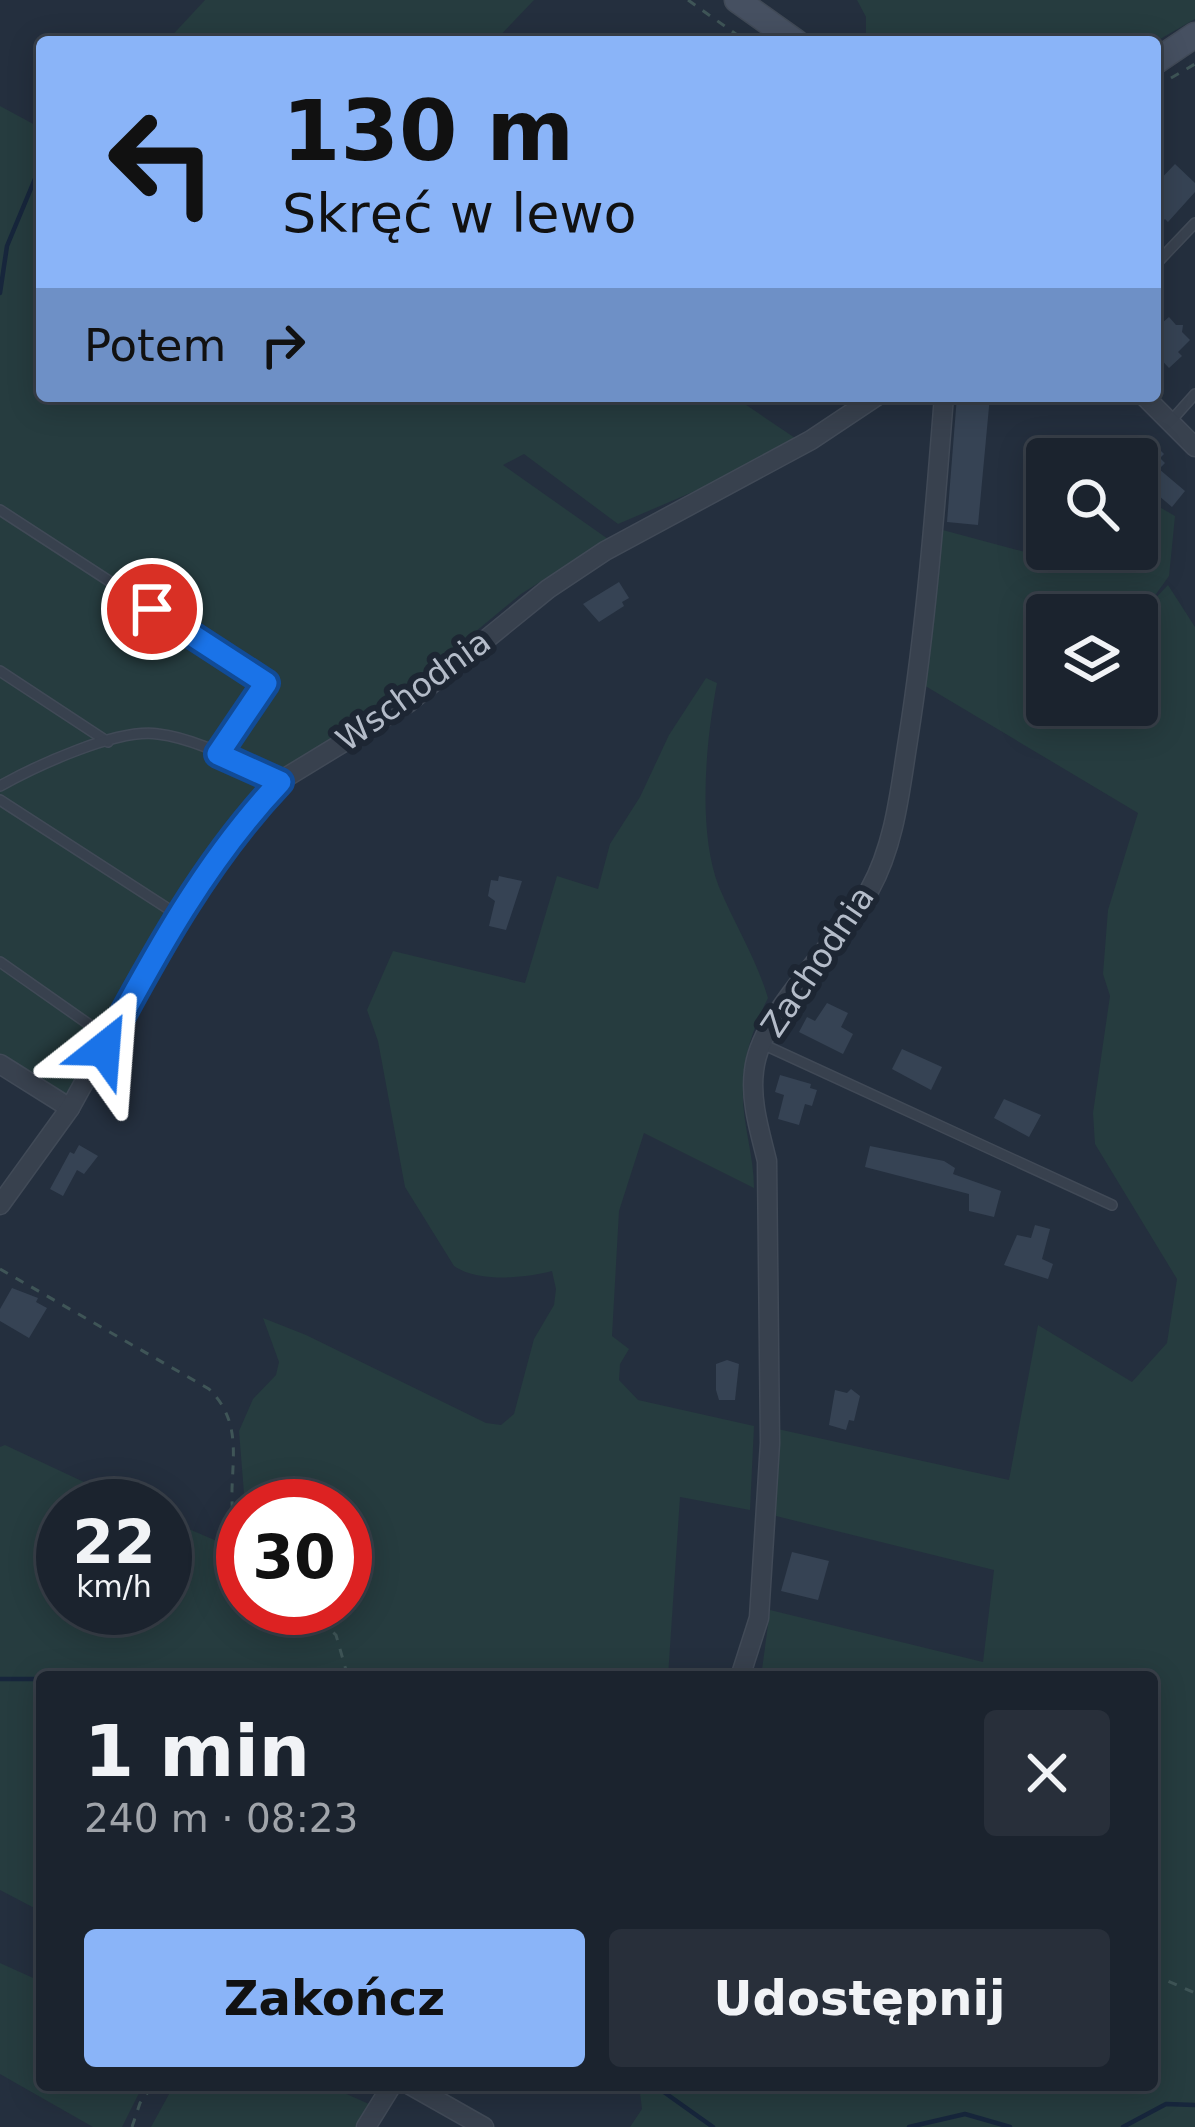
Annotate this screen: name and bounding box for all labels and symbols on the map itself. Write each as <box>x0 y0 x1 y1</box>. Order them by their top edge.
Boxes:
pin <box>101 558 203 660</box>
street label: Wschodnia <box>329 622 498 759</box>
street label: Zachodnia <box>753 879 882 1044</box>
position arrow <box>41 986 167 1112</box>
speed limit sign: 30 <box>216 1479 372 1635</box>

